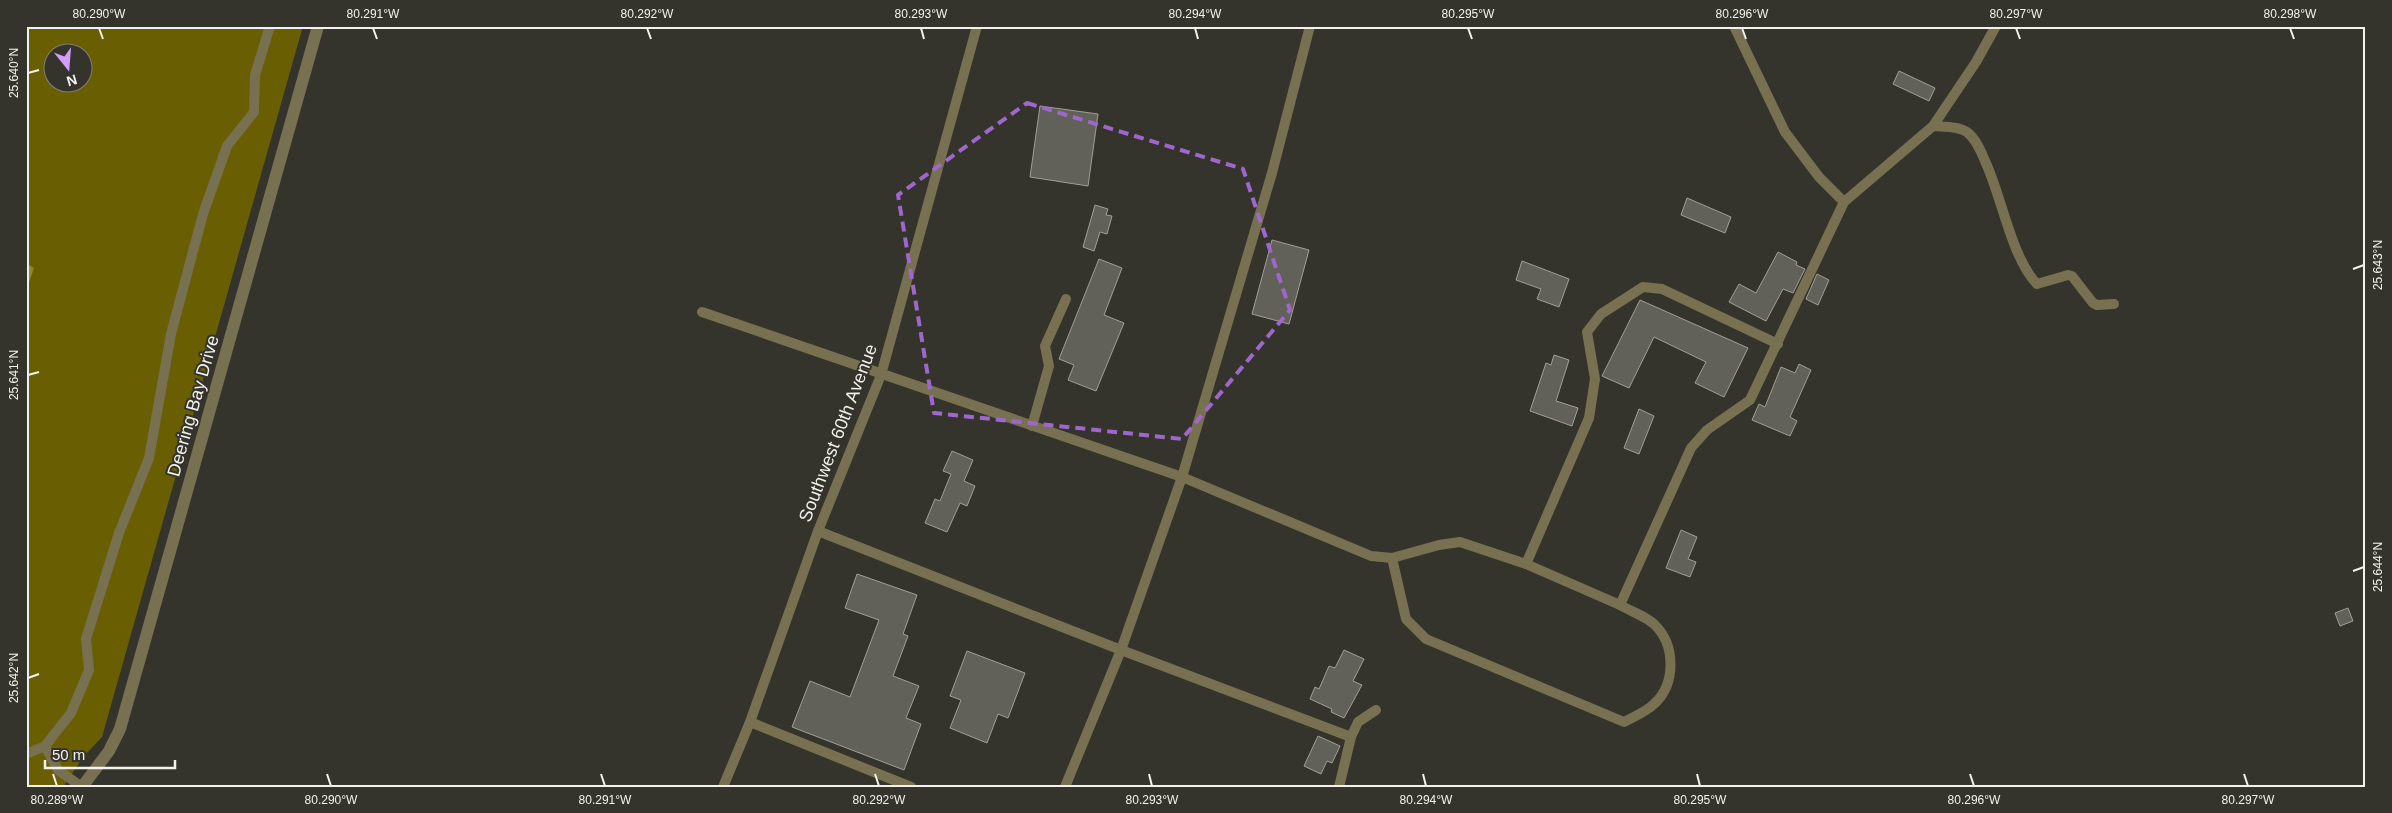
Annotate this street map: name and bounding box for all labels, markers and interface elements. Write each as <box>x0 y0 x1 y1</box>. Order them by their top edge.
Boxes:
text: 80.290°W <box>73 7 126 21</box>
text: 80.291°W <box>347 7 400 21</box>
text: 80.292°W <box>621 7 674 21</box>
text: 80.293°W <box>895 7 948 21</box>
text: 80.294°W <box>1169 7 1222 21</box>
text: 80.295°W <box>1442 7 1495 21</box>
text: 80.296°W <box>1716 7 1769 21</box>
text: 80.297°W <box>1990 7 2043 21</box>
text: 80.298°W <box>2264 7 2317 21</box>
north arrow <box>42 42 92 92</box>
text: 25.640°N <box>7 48 21 98</box>
text: N <box>65 71 79 90</box>
text: 25.643°N <box>2371 240 2385 290</box>
street label: Deering Bay Drive <box>163 333 223 479</box>
street label: Southwest 60th Avenue <box>795 341 881 525</box>
text: 25.641°N <box>7 350 21 400</box>
text: 25.644°N <box>2371 542 2385 592</box>
text: 25.642°N <box>7 653 21 703</box>
scale bar <box>45 738 175 770</box>
text: 50 m <box>52 746 85 763</box>
text: 80.289°W <box>31 793 84 807</box>
text: 80.290°W <box>305 793 358 807</box>
text: 80.291°W <box>579 793 632 807</box>
text: 80.292°W <box>853 793 906 807</box>
text: 80.293°W <box>1126 793 1179 807</box>
text: 80.294°W <box>1400 793 1453 807</box>
text: 80.295°W <box>1674 793 1727 807</box>
text: 80.296°W <box>1948 793 2001 807</box>
text: 80.297°W <box>2222 793 2275 807</box>

